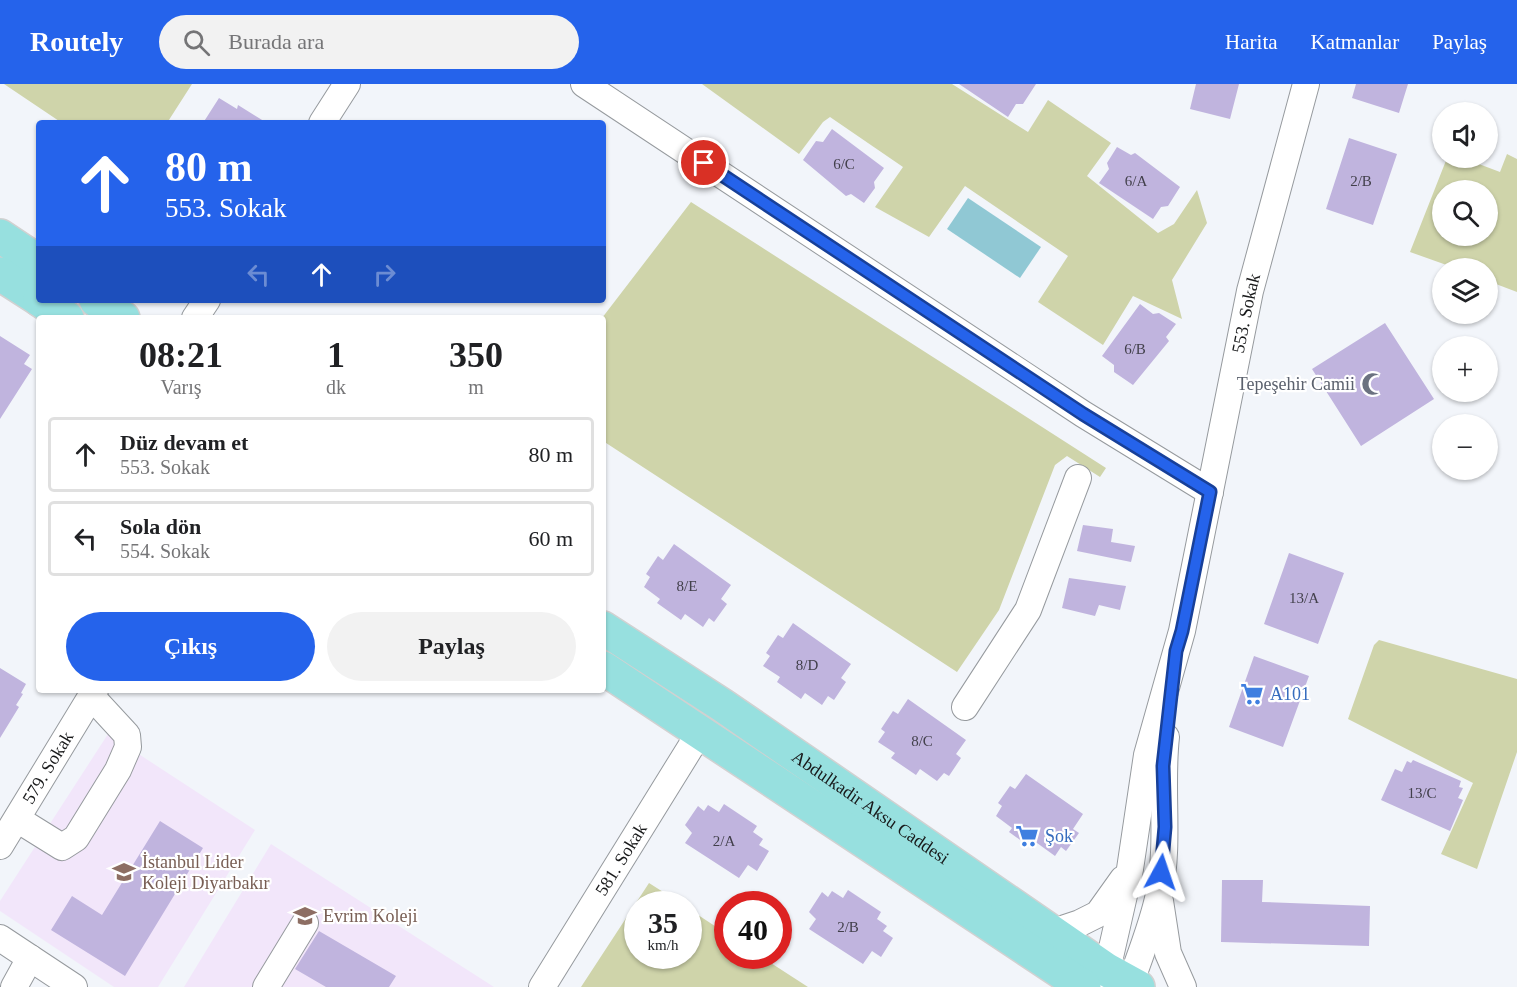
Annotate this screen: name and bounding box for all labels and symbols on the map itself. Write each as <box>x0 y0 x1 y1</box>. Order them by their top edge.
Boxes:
pin <box>678 137 729 188</box>
house number: 6/C <box>833 156 855 172</box>
house number: 6/A <box>1125 173 1147 189</box>
house number: 2/B <box>1350 173 1372 189</box>
street label: 553. Sokak <box>1228 271 1264 355</box>
house number: 6/B <box>1124 341 1146 357</box>
mosque icon: Tepeşehir Camii <box>1360 371 1386 397</box>
place label: Tepeşehir Camii <box>1237 374 1355 394</box>
house number: 8/E <box>677 578 697 594</box>
house number: 13/A <box>1289 590 1319 606</box>
house number: 8/D <box>796 657 818 673</box>
supermarket icon: A101 <box>1239 681 1265 707</box>
place label: A101 <box>1270 684 1310 704</box>
street label: 579. Sokak <box>18 728 77 807</box>
house number: 8/C <box>911 733 933 749</box>
street label: Abdulkadir Aksu Caddesi <box>788 746 953 868</box>
house number: 13/C <box>1407 785 1437 801</box>
street label: 581. Sokak <box>591 820 651 899</box>
supermarket icon: Şok <box>1014 823 1040 849</box>
place label: Şok <box>1045 826 1073 846</box>
house number: 2/A <box>713 833 735 849</box>
position arrow <box>1129 840 1193 904</box>
place label: İstanbul Lider Koleji Diyarbakır <box>142 852 269 893</box>
school or university icon: İstanbul Lider Koleji Diyarbakır <box>111 859 137 885</box>
speed limit sign: 40 <box>714 891 792 969</box>
school or university icon: Evrim Koleji <box>292 903 318 929</box>
place label: Evrim Koleji <box>323 906 417 926</box>
house number: 2/B <box>837 919 859 935</box>

